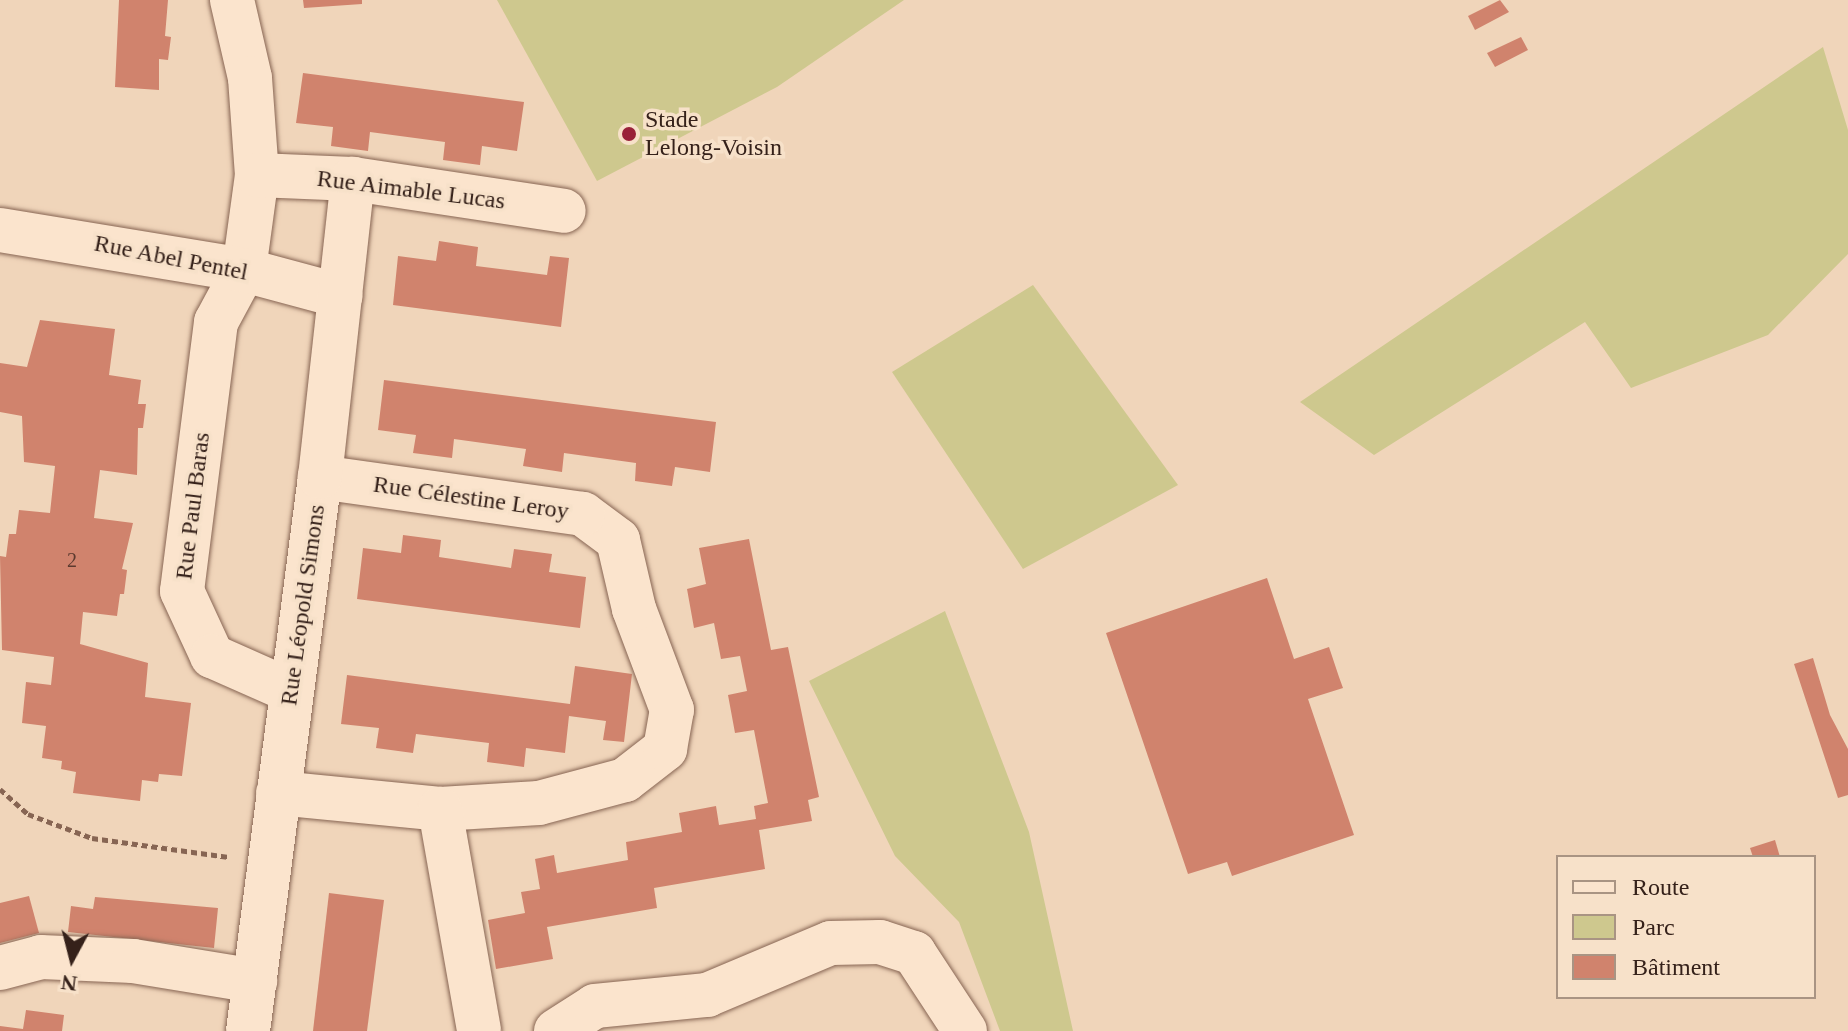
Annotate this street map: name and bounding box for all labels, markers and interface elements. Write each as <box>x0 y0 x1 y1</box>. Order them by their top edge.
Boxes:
place label: Stade Lelong-Voisin <box>645 106 782 162</box>
marker: Stade Lelong-Voisin <box>620 125 638 143</box>
street label: Rue Aimable Lucas <box>315 164 507 216</box>
street label: Rue Abel Pentel <box>91 229 251 287</box>
street label: Rue Paul Baras <box>170 431 216 581</box>
street label: Rue Célestine Leroy <box>371 470 571 526</box>
street label: Rue Léopold Simons <box>275 503 331 707</box>
house number: 2 <box>67 548 77 572</box>
legend <box>1556 855 1816 999</box>
text: Route <box>1632 874 1689 900</box>
text: Parc <box>1632 914 1675 940</box>
north arrow <box>32 919 112 999</box>
text: Bâtiment <box>1632 954 1720 980</box>
text: N <box>60 970 78 997</box>

